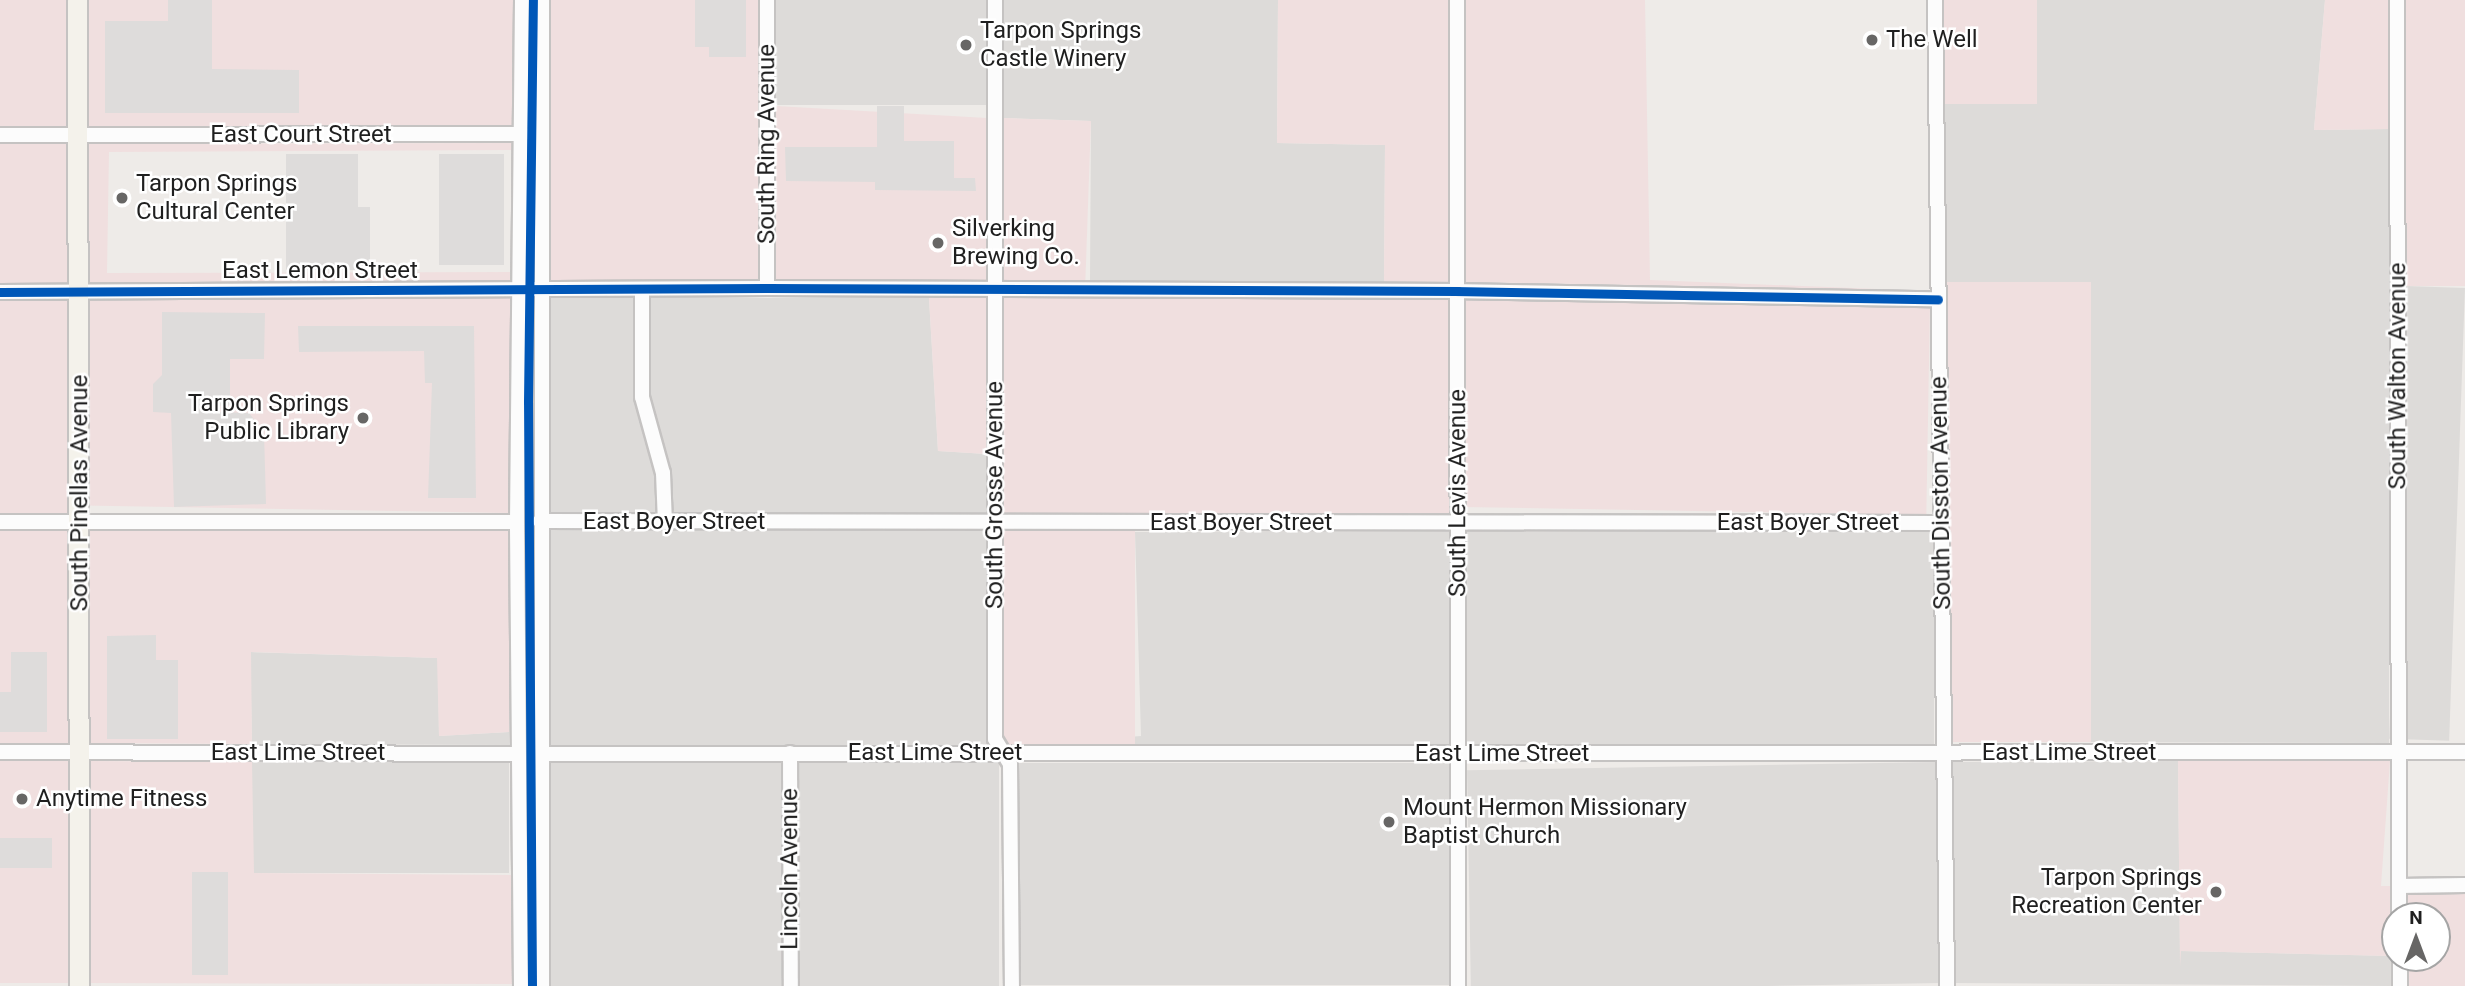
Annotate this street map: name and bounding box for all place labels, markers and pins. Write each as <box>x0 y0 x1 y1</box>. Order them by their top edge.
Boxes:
place label: Tarpon Springs Castle Winery <box>980 17 1141 73</box>
place label: The Well <box>1886 26 1978 54</box>
marker: The Well <box>1864 32 1880 48</box>
marker: Tarpon Springs Castle Winery <box>958 37 974 53</box>
place label: Tarpon Springs Cultural Center <box>136 170 297 226</box>
marker: Tarpon Springs Cultural Center <box>114 190 130 206</box>
place label: Silverking Brewing Co. <box>952 215 1080 271</box>
marker: Silverking Brewing Co. <box>930 235 946 251</box>
place label: Tarpon Springs Public Library <box>188 390 349 446</box>
marker: Tarpon Springs Public Library <box>355 410 371 426</box>
place label: Anytime Fitness <box>36 785 207 813</box>
marker: Anytime Fitness <box>14 791 30 807</box>
place label: Mount Hermon Missionary Baptist Church <box>1403 794 1687 850</box>
marker: Mount Hermon Missionary Baptist Church <box>1381 814 1397 830</box>
place label: Tarpon Springs Recreation Center <box>2011 864 2202 920</box>
marker: Tarpon Springs Recreation Center <box>2208 884 2224 900</box>

